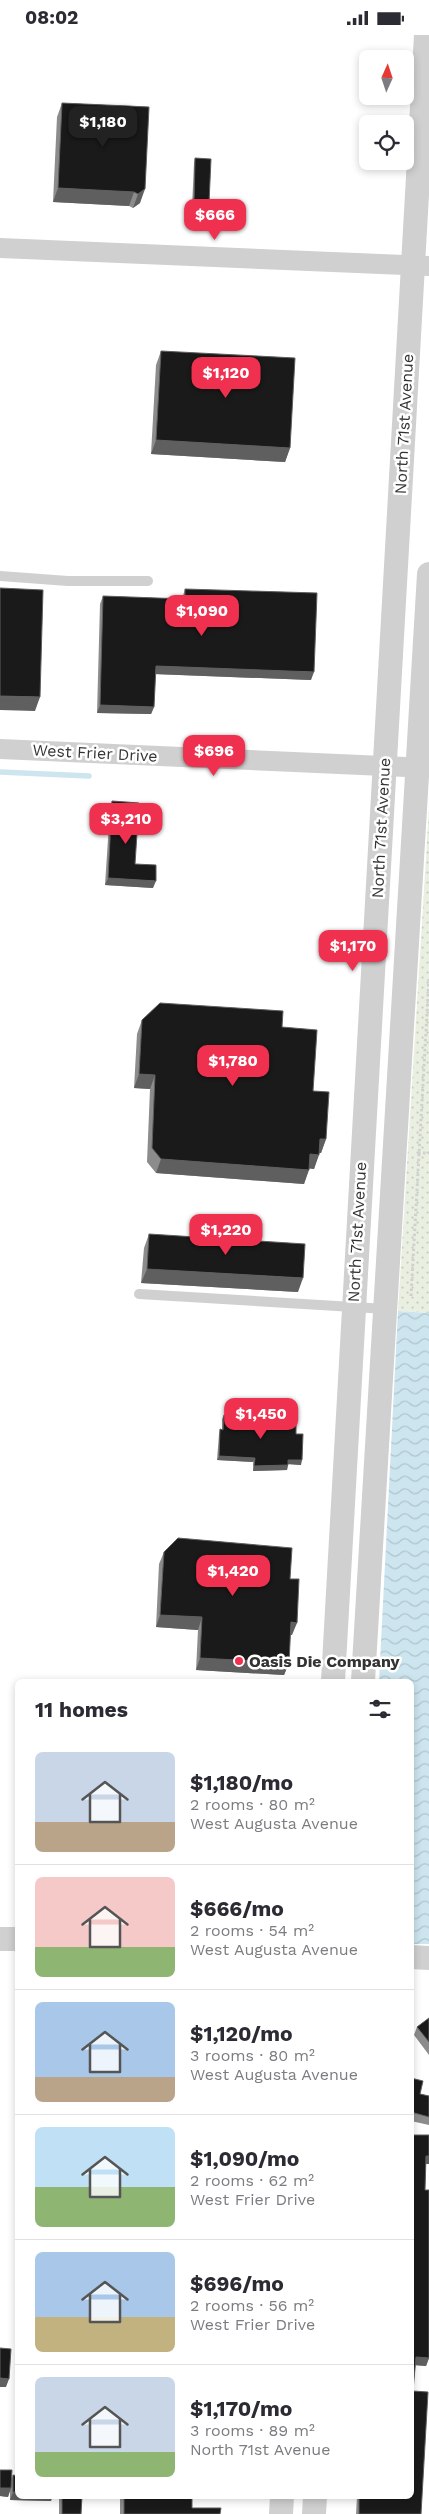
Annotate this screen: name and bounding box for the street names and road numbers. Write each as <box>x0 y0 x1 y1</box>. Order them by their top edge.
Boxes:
street label: North 71st Avenue <box>391 353 417 495</box>
street label: West Frier Drive <box>32 740 158 766</box>
street label: North 71st Avenue <box>368 757 394 899</box>
street label: North 71st Avenue <box>344 1161 370 1303</box>

